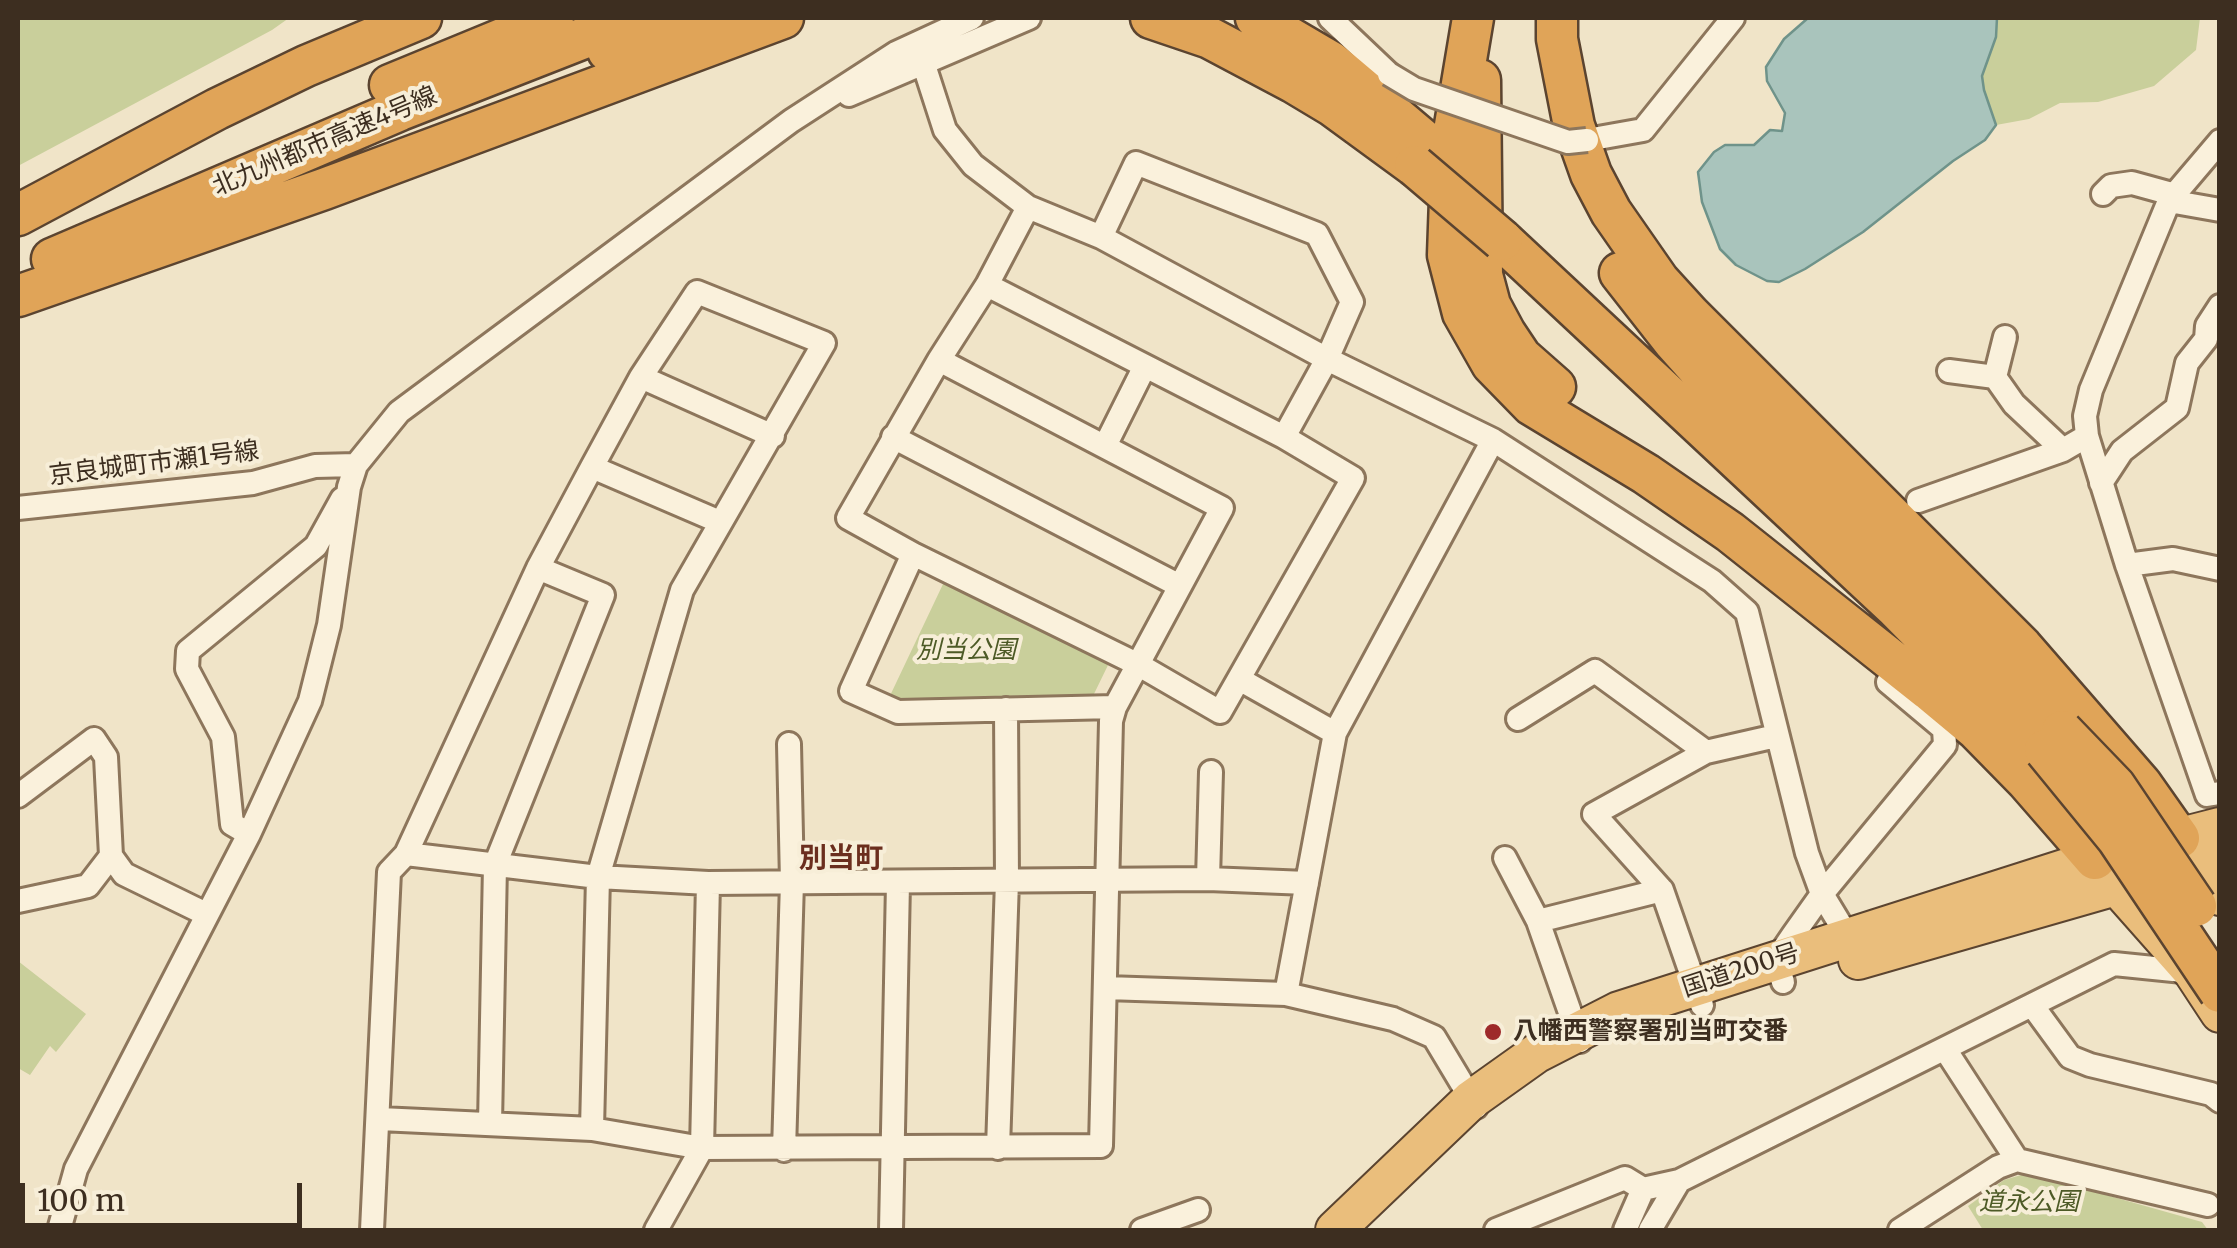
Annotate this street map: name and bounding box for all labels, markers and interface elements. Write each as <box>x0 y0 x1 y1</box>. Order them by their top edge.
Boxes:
street label: 北九州都市高速4号線 <box>208 81 442 203</box>
street label: 京良城町市瀬1号線 <box>47 436 261 492</box>
park label: 別当公園 <box>916 636 1016 666</box>
district label: 別当町 <box>799 842 883 876</box>
street label: 国道200号 <box>1678 938 1804 1004</box>
place label: 八幡西警察署別当町交番 <box>1513 1017 1788 1047</box>
marker: 八幡西警察署別当町交番 <box>1482 1021 1504 1043</box>
scale bar <box>25 1163 308 1225</box>
text: 100 m <box>37 1181 125 1219</box>
park label: 道永公園 <box>1979 1188 2079 1218</box>

